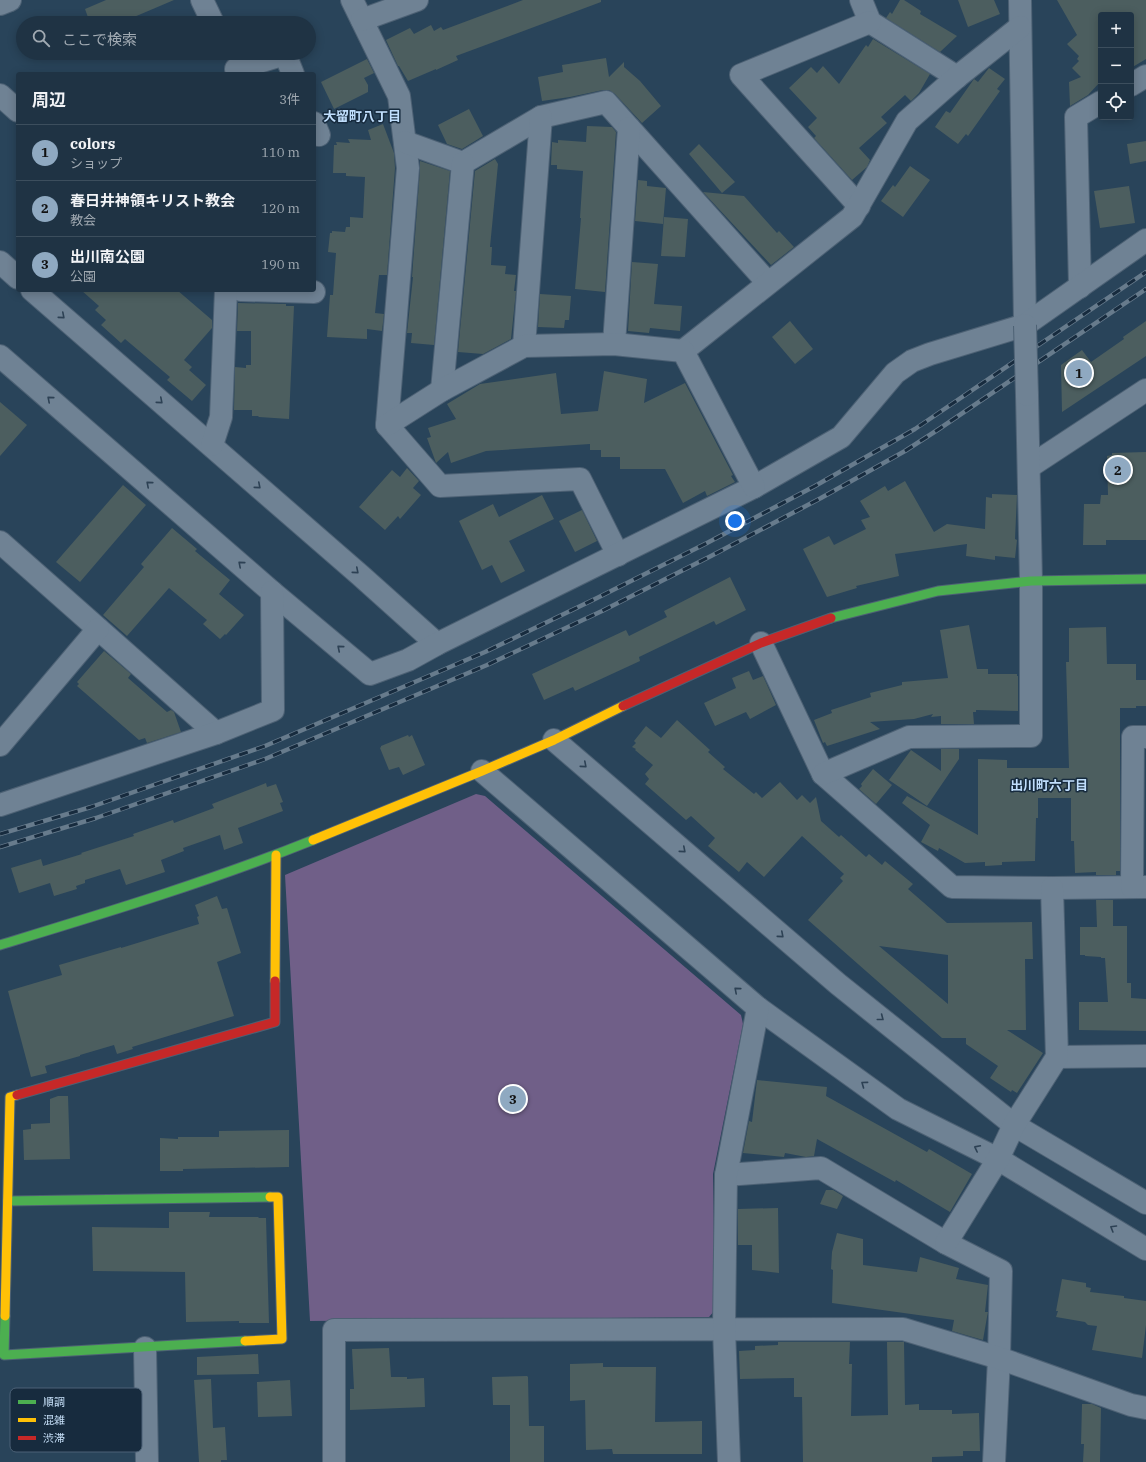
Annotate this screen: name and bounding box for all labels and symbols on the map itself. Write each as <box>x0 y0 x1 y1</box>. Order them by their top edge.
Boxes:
district label: 大留町八丁目 <box>323 108 401 125</box>
one-way arrow <box>57 311 64 318</box>
pin: 1 <box>1066 358 1092 388</box>
one-way arrow <box>155 396 163 403</box>
one-way arrow <box>48 397 55 404</box>
pin: 2 <box>1105 455 1131 485</box>
one-way arrow <box>253 481 261 489</box>
one-way arrow <box>146 482 154 489</box>
your location <box>725 511 745 531</box>
one-way arrow <box>238 562 246 569</box>
one-way arrow <box>351 567 359 574</box>
one-way arrow <box>337 646 345 653</box>
one-way arrow <box>579 761 587 768</box>
district label: 出川町六丁目 <box>1010 777 1088 794</box>
one-way arrow <box>678 846 685 853</box>
one-way arrow <box>776 930 784 937</box>
one-way arrow <box>735 987 742 994</box>
one-way arrow <box>877 1013 884 1020</box>
one-way arrow <box>861 1081 868 1089</box>
pin: 3 <box>500 1084 526 1114</box>
one-way arrow <box>973 1145 981 1153</box>
one-way arrow <box>1110 1226 1117 1233</box>
legend <box>10 1388 142 1452</box>
text: 順調 <box>43 1395 65 1409</box>
text: 混雑 <box>43 1413 65 1427</box>
text: 渋滞 <box>43 1431 65 1445</box>

